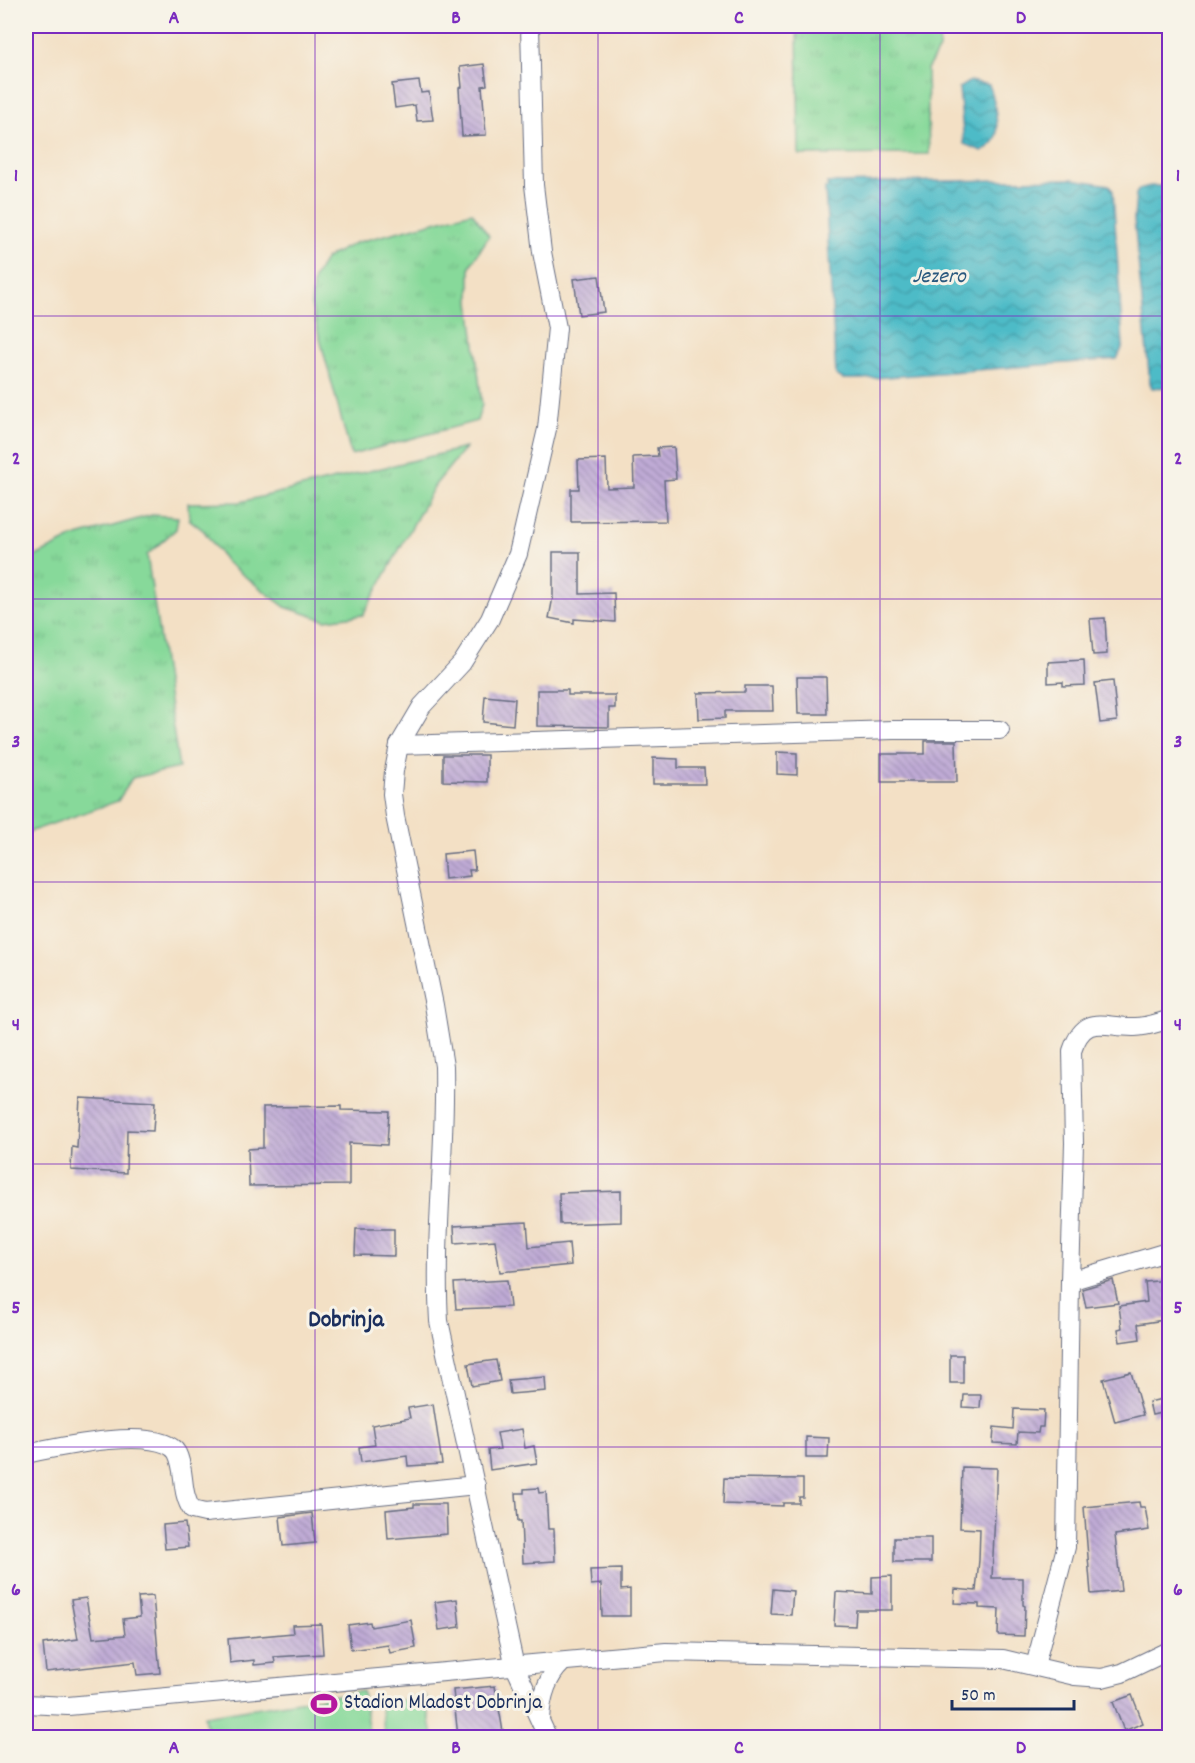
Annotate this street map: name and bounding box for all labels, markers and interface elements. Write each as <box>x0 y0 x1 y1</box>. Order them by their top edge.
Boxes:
text: A <box>169 5 180 33</box>
text: B <box>451 5 461 33</box>
text: C <box>734 5 744 33</box>
text: D <box>1016 5 1027 33</box>
text: 1 <box>14 163 18 191</box>
text: 1 <box>1176 163 1180 191</box>
water label: Jezero <box>912 262 967 293</box>
text: 2 <box>12 446 20 474</box>
text: 2 <box>1174 446 1182 474</box>
text: 3 <box>12 729 20 757</box>
text: 3 <box>1174 729 1182 757</box>
text: 4 <box>12 1012 20 1040</box>
text: 4 <box>1174 1012 1182 1040</box>
text: 5 <box>11 1295 21 1323</box>
text: 5 <box>1173 1295 1183 1323</box>
district label: Dobrinja <box>308 1304 384 1338</box>
text: 6 <box>11 1577 21 1605</box>
text: 6 <box>1173 1577 1183 1605</box>
scale bar <box>952 1673 1074 1711</box>
text: 50 m <box>961 1684 996 1709</box>
sports icon: Stadion Mladost Dobrinja <box>309 1689 339 1719</box>
place label: Stadion Mladost Dobrinja <box>344 1689 543 1719</box>
text: A <box>169 1735 180 1763</box>
text: B <box>451 1735 461 1763</box>
text: C <box>734 1735 744 1763</box>
text: D <box>1016 1735 1027 1763</box>

